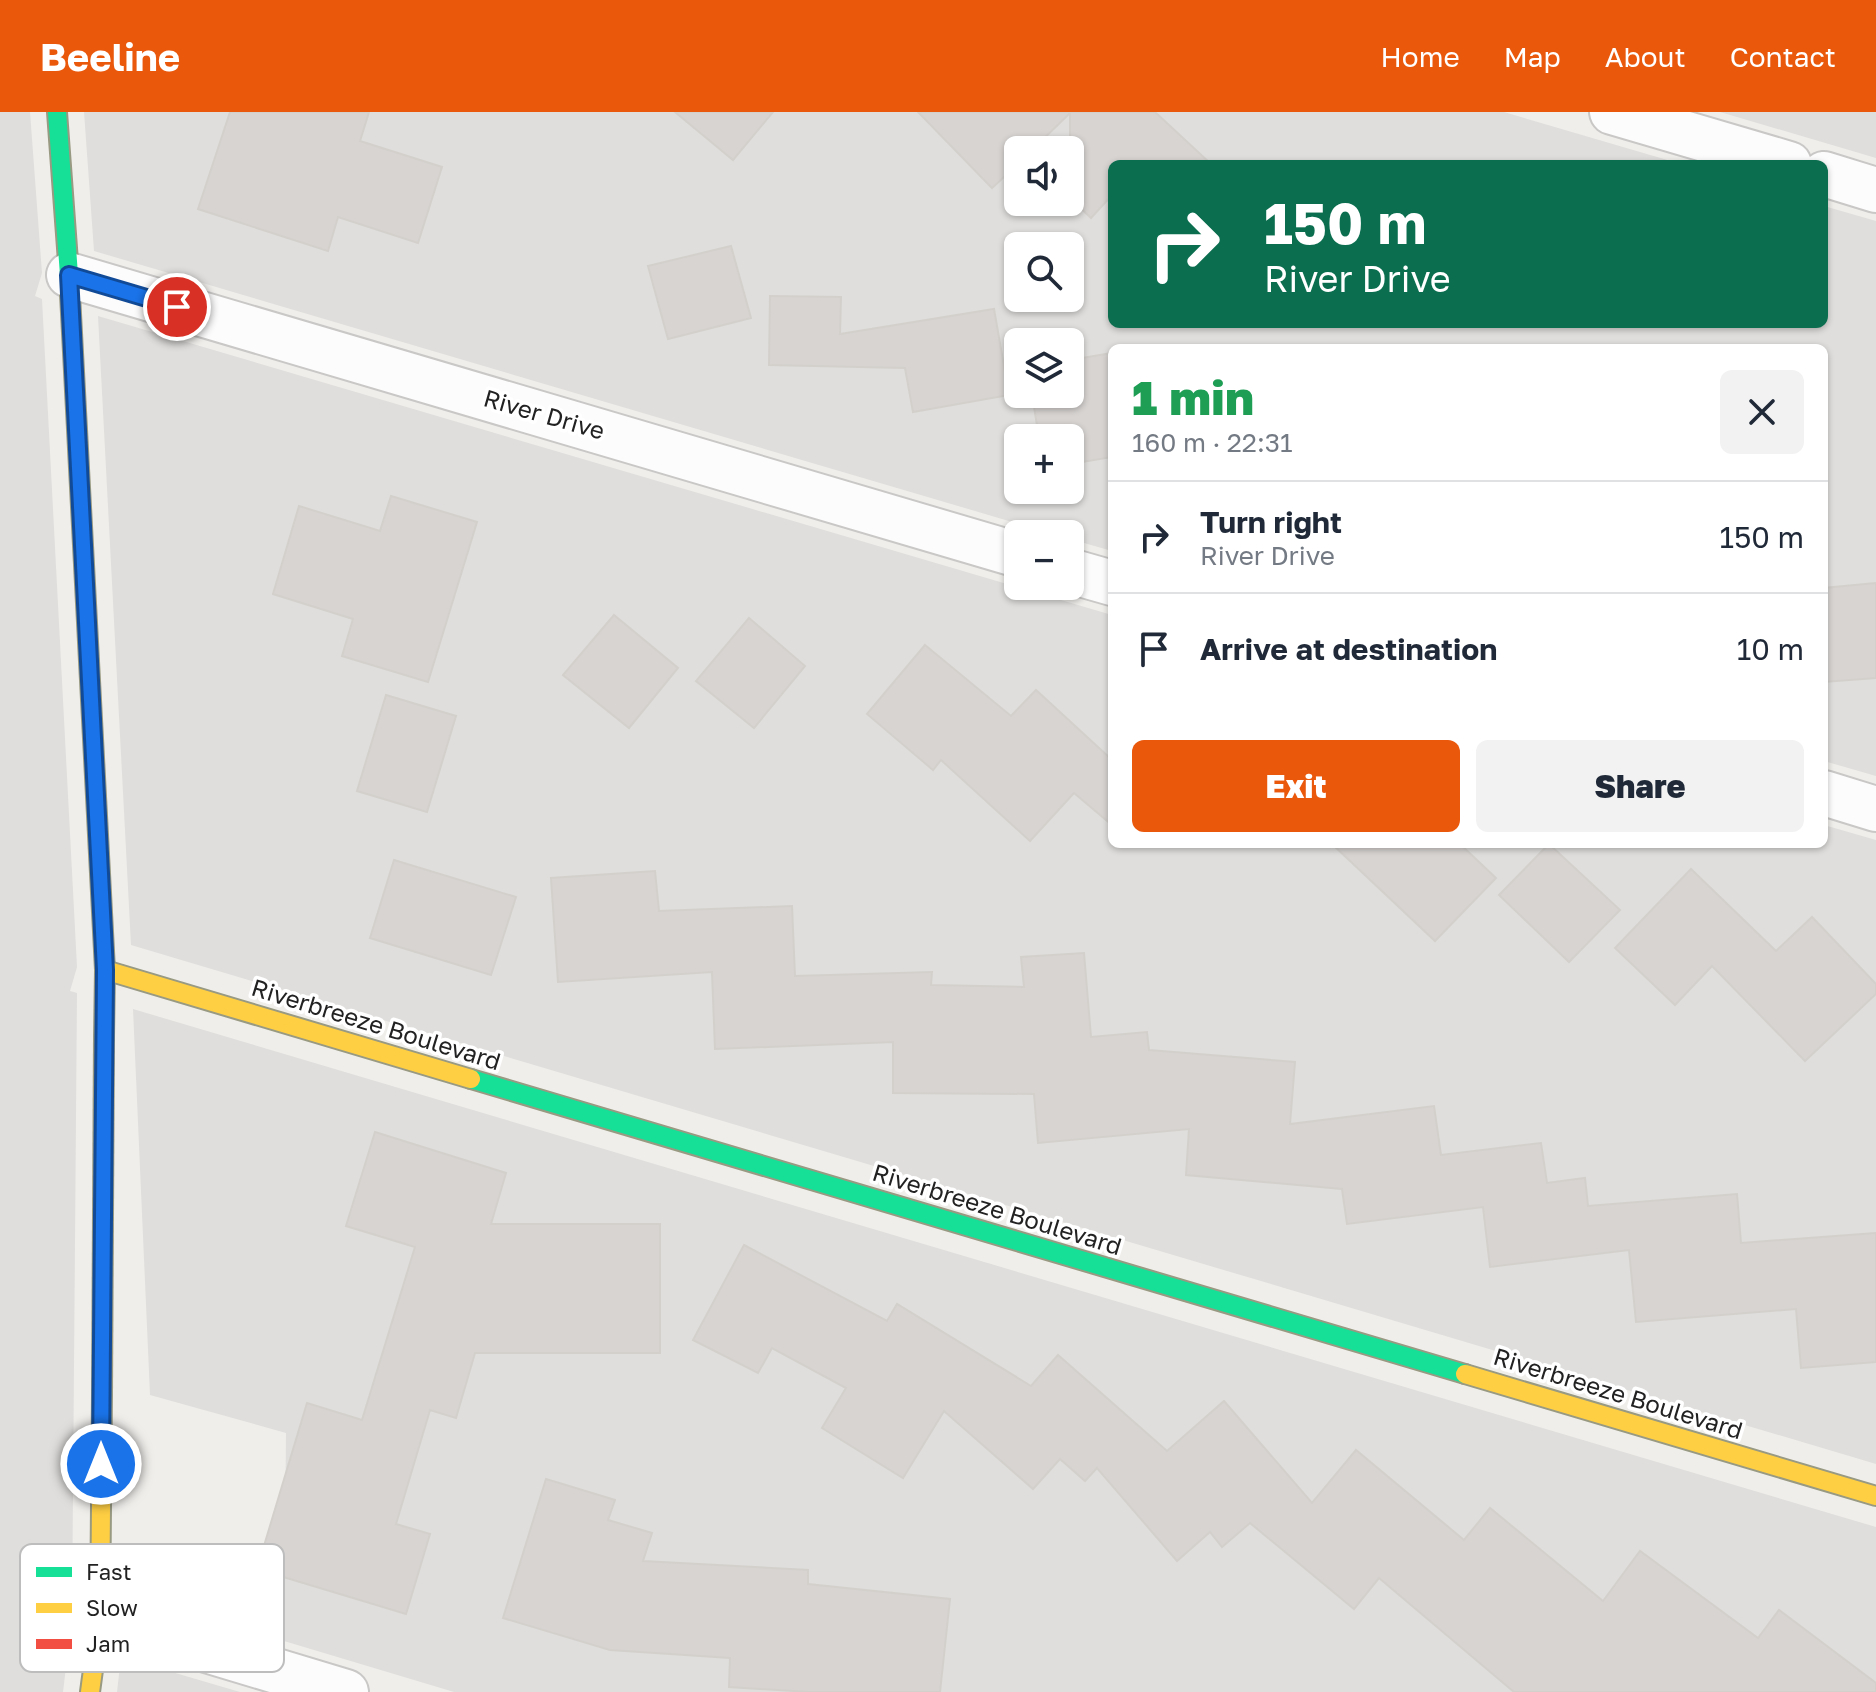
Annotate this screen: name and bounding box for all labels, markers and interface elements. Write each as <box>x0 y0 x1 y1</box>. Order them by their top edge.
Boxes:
text: Beeline <box>40 34 180 79</box>
text: Home <box>1381 40 1460 73</box>
text: Map <box>1504 40 1561 73</box>
text: About <box>1605 40 1686 73</box>
text: Contact <box>1730 40 1836 73</box>
map controls <box>1004 136 1084 600</box>
button: sound <box>1004 136 1084 216</box>
text: 150 m <box>1264 189 1426 256</box>
icon: right <box>1132 192 1236 296</box>
button: search <box>1004 232 1084 312</box>
text: River Drive <box>1264 257 1451 300</box>
pin <box>143 273 211 341</box>
icon: arrive <box>155 285 199 329</box>
button: layers <box>1004 328 1084 408</box>
text: 1 min <box>1132 368 1254 426</box>
button: close <box>1720 370 1804 454</box>
street label: River Drive <box>481 382 608 445</box>
button: + <box>1004 424 1084 504</box>
text: 160 m · 22:31 <box>1132 427 1293 458</box>
text: Turn right <box>1200 504 1342 540</box>
icon: right <box>1132 515 1176 559</box>
text: 150 m <box>1719 519 1804 555</box>
button: − <box>1004 520 1084 600</box>
text: River Drive <box>1200 540 1335 571</box>
icon: arrive <box>1132 627 1176 671</box>
text: Arrive at destination <box>1200 631 1497 667</box>
text: 10 m <box>1737 631 1804 667</box>
button: Exit <box>1132 740 1460 832</box>
button: Share <box>1476 740 1804 832</box>
street label: Riverbreeze Boulevard <box>248 972 504 1075</box>
street label: Riverbreeze Boulevard <box>869 1157 1125 1260</box>
street label: Riverbreeze Boulevard <box>1490 1341 1746 1444</box>
position arrow <box>59 1422 143 1506</box>
legend <box>20 1544 284 1672</box>
text: Fast <box>86 1558 132 1585</box>
text: Slow <box>86 1594 138 1621</box>
text: Jam <box>86 1630 130 1657</box>

